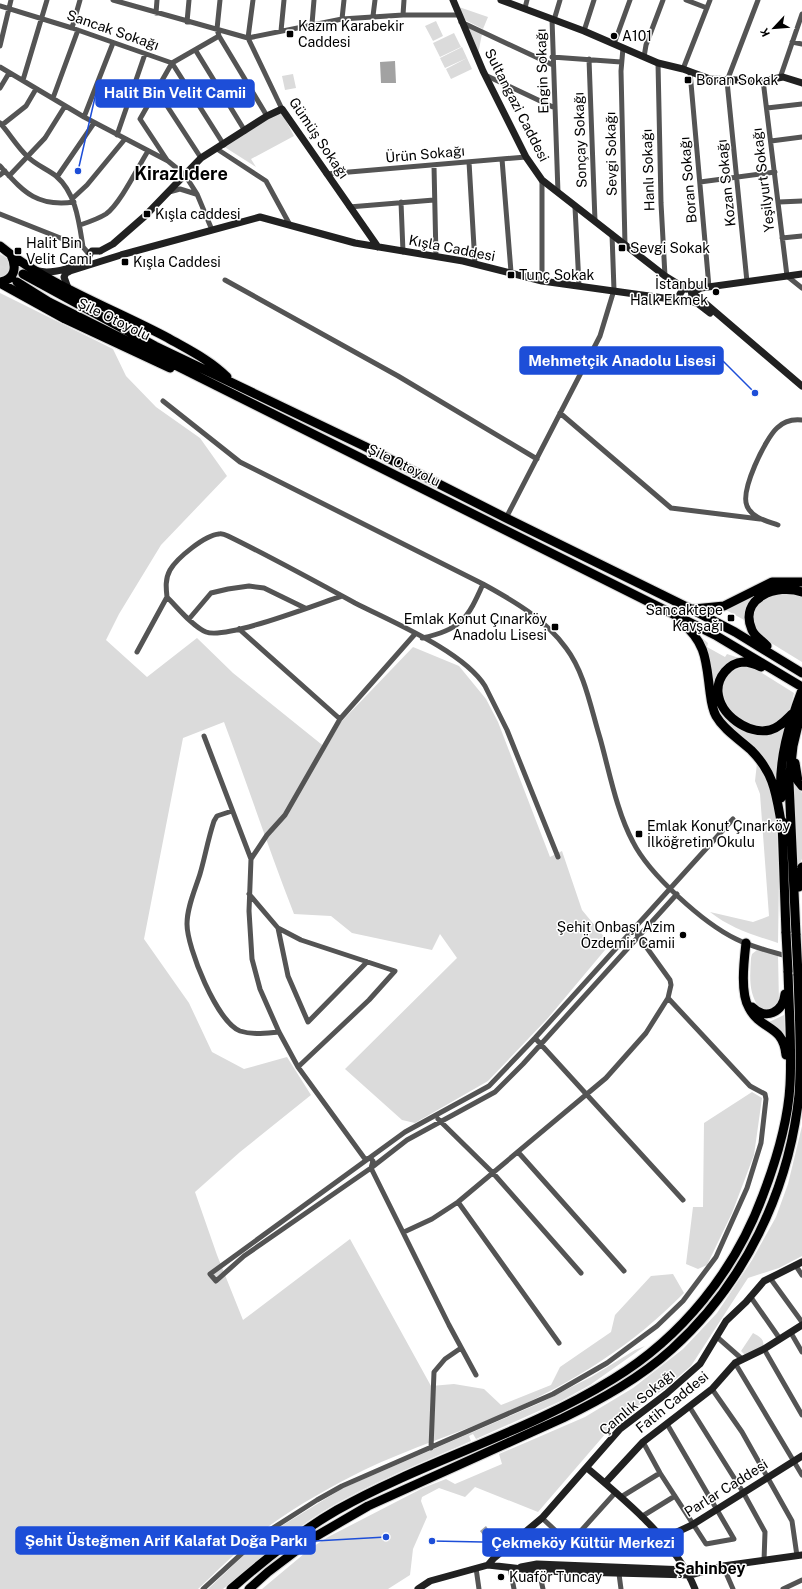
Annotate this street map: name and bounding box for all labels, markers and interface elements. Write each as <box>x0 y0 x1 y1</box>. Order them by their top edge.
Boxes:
street label: Sancak Sokağı <box>65 7 161 53</box>
north arrow <box>754 8 794 48</box>
place label: Kazım Karabekir Caddesi <box>298 18 404 50</box>
text: K <box>758 26 772 39</box>
street label: Engin Sokağı <box>533 28 551 114</box>
place label: A101 <box>622 28 652 44</box>
marker: Kazım Karabekir Caddesi <box>285 29 295 39</box>
marker: A101 <box>609 31 619 41</box>
street label: Sultangazi Caddesi <box>482 46 552 164</box>
place label: Boran Sokak <box>696 72 779 88</box>
marker: Boran Sokak <box>683 75 693 85</box>
callout: Halit Bin Velit Camii <box>96 80 254 107</box>
text: Halit Bin Velit Camii <box>104 84 246 101</box>
street label: Sonçay Sokağı <box>570 92 590 188</box>
street label: Gümüş Sokağı <box>286 95 352 181</box>
street label: Sevgi Sokağı <box>602 112 620 196</box>
street label: Yeşilyurt Sokağı <box>749 127 777 233</box>
street label: Hanlı Sokağı <box>639 129 657 211</box>
street label: Boran Sokağı <box>676 136 700 224</box>
street label: Kozan Sokağı <box>713 139 739 227</box>
street label: Ürün Sokağı <box>384 141 465 165</box>
district label: Kirazlıdere <box>134 163 228 184</box>
place label: Kışla caddesi <box>155 206 241 222</box>
marker: Kışla caddesi <box>142 209 152 219</box>
street label: Kışla Caddesi <box>407 232 497 264</box>
place label: Halit Bin Velit Cami <box>26 235 92 267</box>
place label: Sevgi Sokak <box>630 240 710 256</box>
marker: Sevgi Sokak <box>617 243 627 253</box>
marker: Halit Bin Velit Cami <box>13 246 23 256</box>
place label: Kışla Caddesi <box>133 254 221 270</box>
marker: Kışla Caddesi <box>120 257 130 267</box>
place label: Tunç Sokak <box>519 267 594 283</box>
marker: Tunç Sokak <box>506 270 516 280</box>
place label: İstanbul Halk Ekmek <box>630 274 708 308</box>
marker: İstanbul Halk Ekmek <box>711 287 721 297</box>
street label: Şile Otoyolu <box>75 295 153 343</box>
callout: Mehmetçik Anadolu Lisesi <box>520 347 723 374</box>
text: Mehmetçik Anadolu Lisesi <box>528 352 716 369</box>
street label: Şile Otoyolu <box>365 441 443 489</box>
place label: Sancaktepe Kavşağı <box>645 602 723 634</box>
place label: Emlak Konut Çınarköy Anadolu Lisesi <box>404 611 547 643</box>
marker: Sancaktepe Kavşağı <box>726 613 736 623</box>
marker: Emlak Konut Çınarköy Anadolu Lisesi <box>550 622 560 632</box>
place label: Emlak Konut Çınarköy İlköğretim Okulu <box>647 818 791 850</box>
marker: Emlak Konut Çınarköy İlköğretim Okulu <box>634 829 644 839</box>
place label: Şehit Onbaşı Azim Özdemir Camii <box>557 919 675 951</box>
marker: Şehit Onbaşı Azim Özdemir Camii <box>678 930 688 940</box>
street label: Çamlık Sokağı <box>596 1366 678 1438</box>
street label: Fatih Caddesi <box>633 1368 711 1436</box>
street label: Parlar Caddesi <box>681 1456 771 1520</box>
callout: Şehit Üsteğmen Arif Kalafat Doğa Parkı <box>16 1527 315 1554</box>
callout: Çekmeköy Kültür Merkezi <box>483 1529 683 1556</box>
text: Şehit Üsteğmen Arif Kalafat Doğa Parkı <box>25 1532 307 1549</box>
text: Çekmeköy Kültür Merkezi <box>491 1534 675 1551</box>
district label: Şahinbey <box>674 1559 746 1578</box>
place label: Kuaför Tuncay <box>509 1569 603 1585</box>
marker: Kuaför Tuncay <box>496 1572 506 1582</box>

